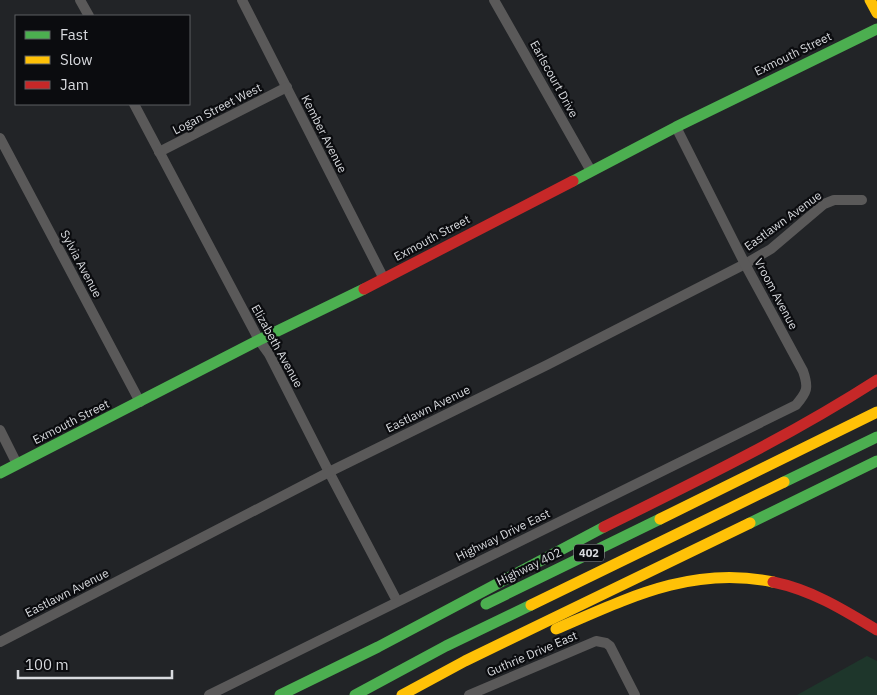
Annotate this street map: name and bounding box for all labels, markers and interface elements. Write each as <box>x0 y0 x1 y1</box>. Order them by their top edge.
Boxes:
legend <box>15 15 190 105</box>
text: Fast <box>60 25 88 44</box>
street label: Exmouth Street <box>752 28 834 79</box>
street label: Earlscourt Drive <box>527 38 582 120</box>
text: Slow <box>60 50 93 69</box>
text: Jam <box>60 75 89 94</box>
street label: Logan Street West <box>170 80 264 137</box>
street label: Kember Avenue <box>298 92 351 176</box>
street label: Eastlawn Avenue <box>741 187 825 254</box>
street label: Exmouth Street <box>391 211 472 264</box>
street label: Sylvia Avenue <box>57 227 106 300</box>
street label: Vroom Avenue <box>751 256 802 332</box>
street label: Elizabeth Avenue <box>248 302 307 390</box>
street label: Eastlawn Avenue <box>383 381 473 435</box>
street label: Exmouth Street <box>30 396 112 447</box>
street label: Highway Drive East <box>453 505 552 564</box>
street label: Highway 402 <box>494 544 564 589</box>
road number: 402 <box>574 544 604 562</box>
street label: Eastlawn Avenue <box>22 565 112 620</box>
street label: Guthrie Drive East <box>484 628 579 679</box>
scale bar <box>18 648 171 680</box>
text: 100 m <box>25 655 69 674</box>

